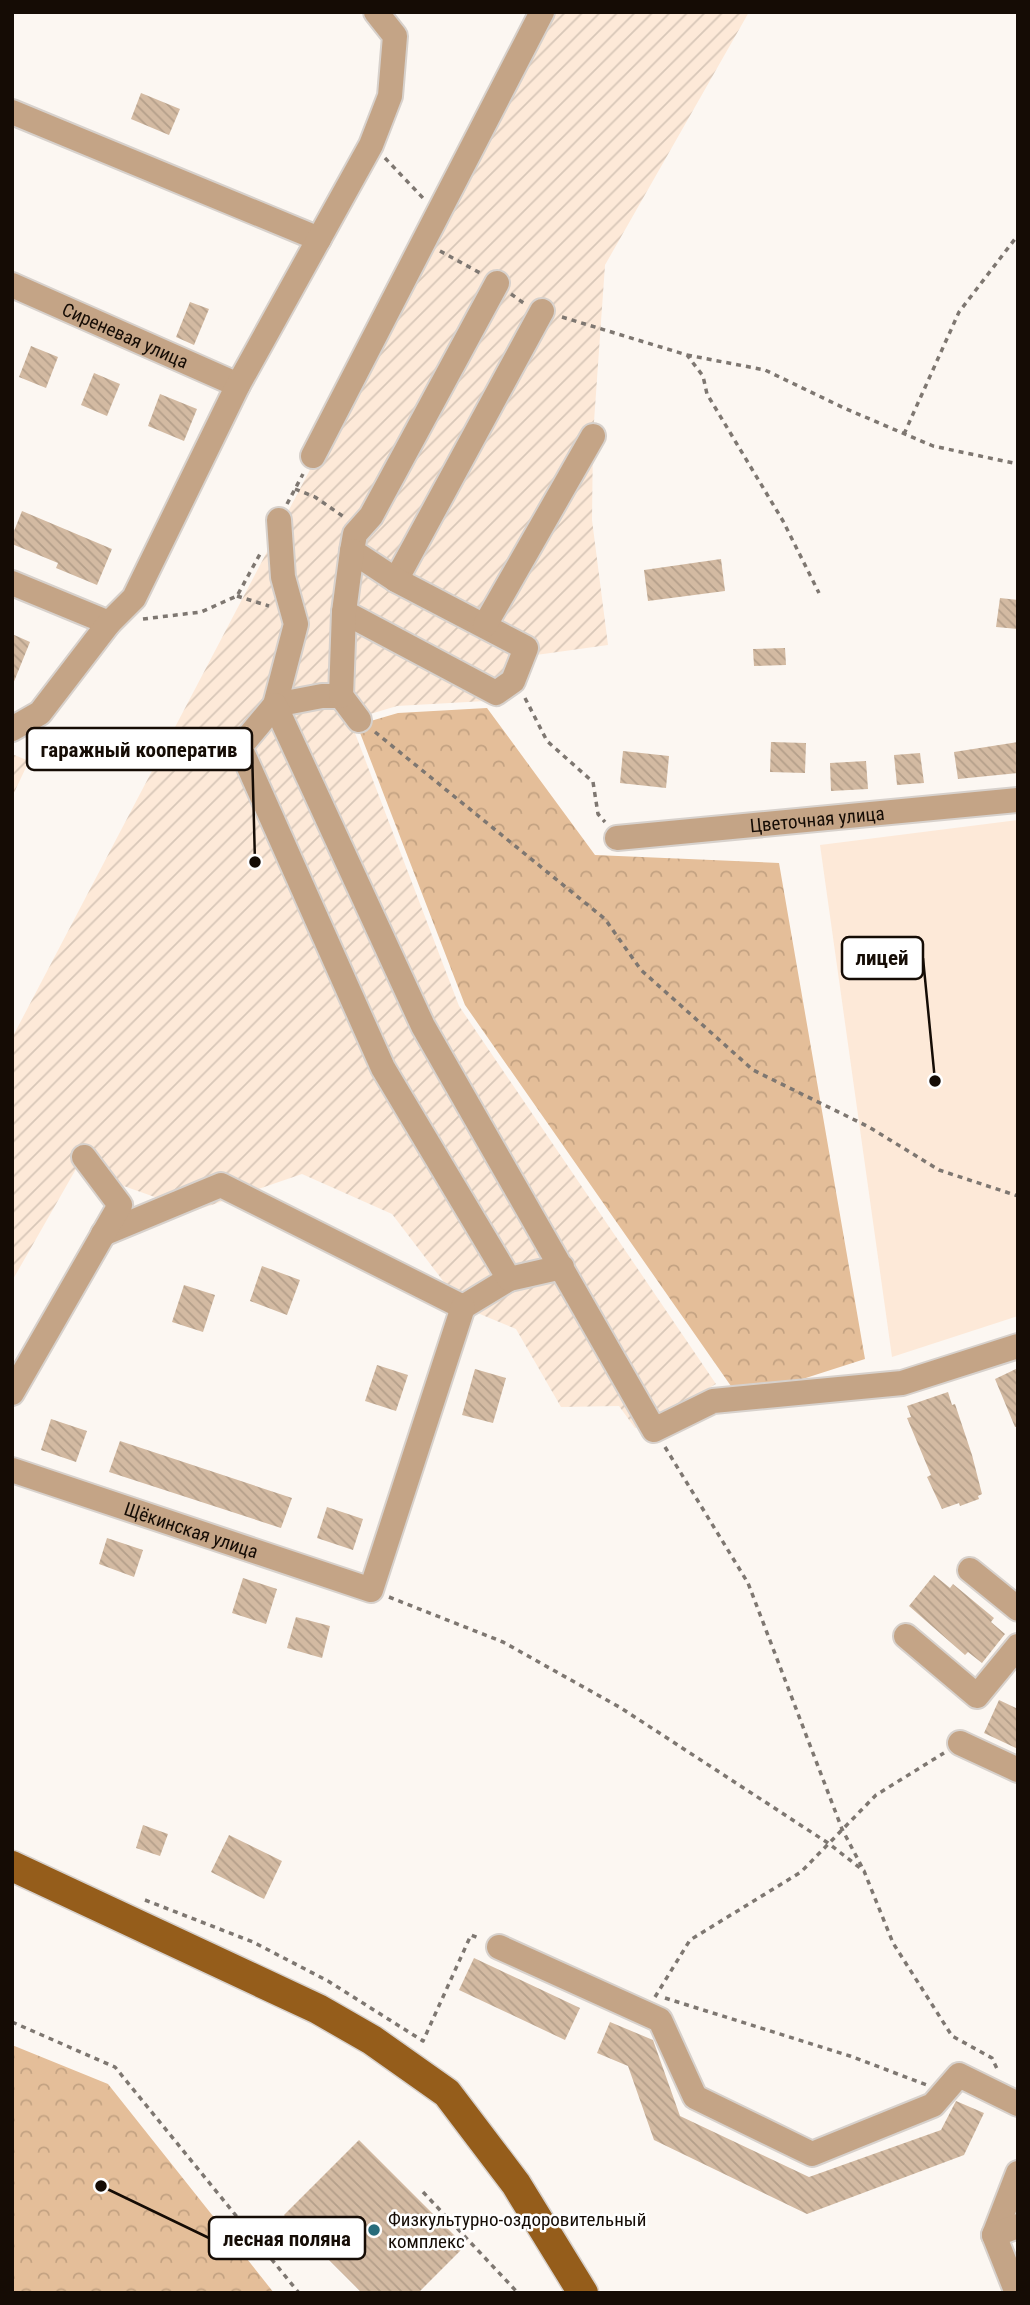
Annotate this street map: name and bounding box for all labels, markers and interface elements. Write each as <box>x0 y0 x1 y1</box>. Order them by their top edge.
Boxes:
street label: Сиреневая улица <box>59 297 192 373</box>
callout: гаражный кооператив <box>27 728 252 770</box>
text: гаражный кооператив <box>41 738 238 762</box>
street label: Цветочная улица <box>749 801 886 837</box>
callout: лицей <box>842 937 923 979</box>
text: лицей <box>856 946 908 970</box>
street label: Щёкинская улица <box>121 1497 261 1563</box>
place label: Физкультурно-оздоровительный комплекс <box>388 2208 646 2253</box>
callout: лесная поляна <box>209 2217 365 2259</box>
marker: Физкультурно-оздоровительный комплекс <box>366 2222 382 2238</box>
text: лесная поляна <box>223 2227 351 2251</box>

